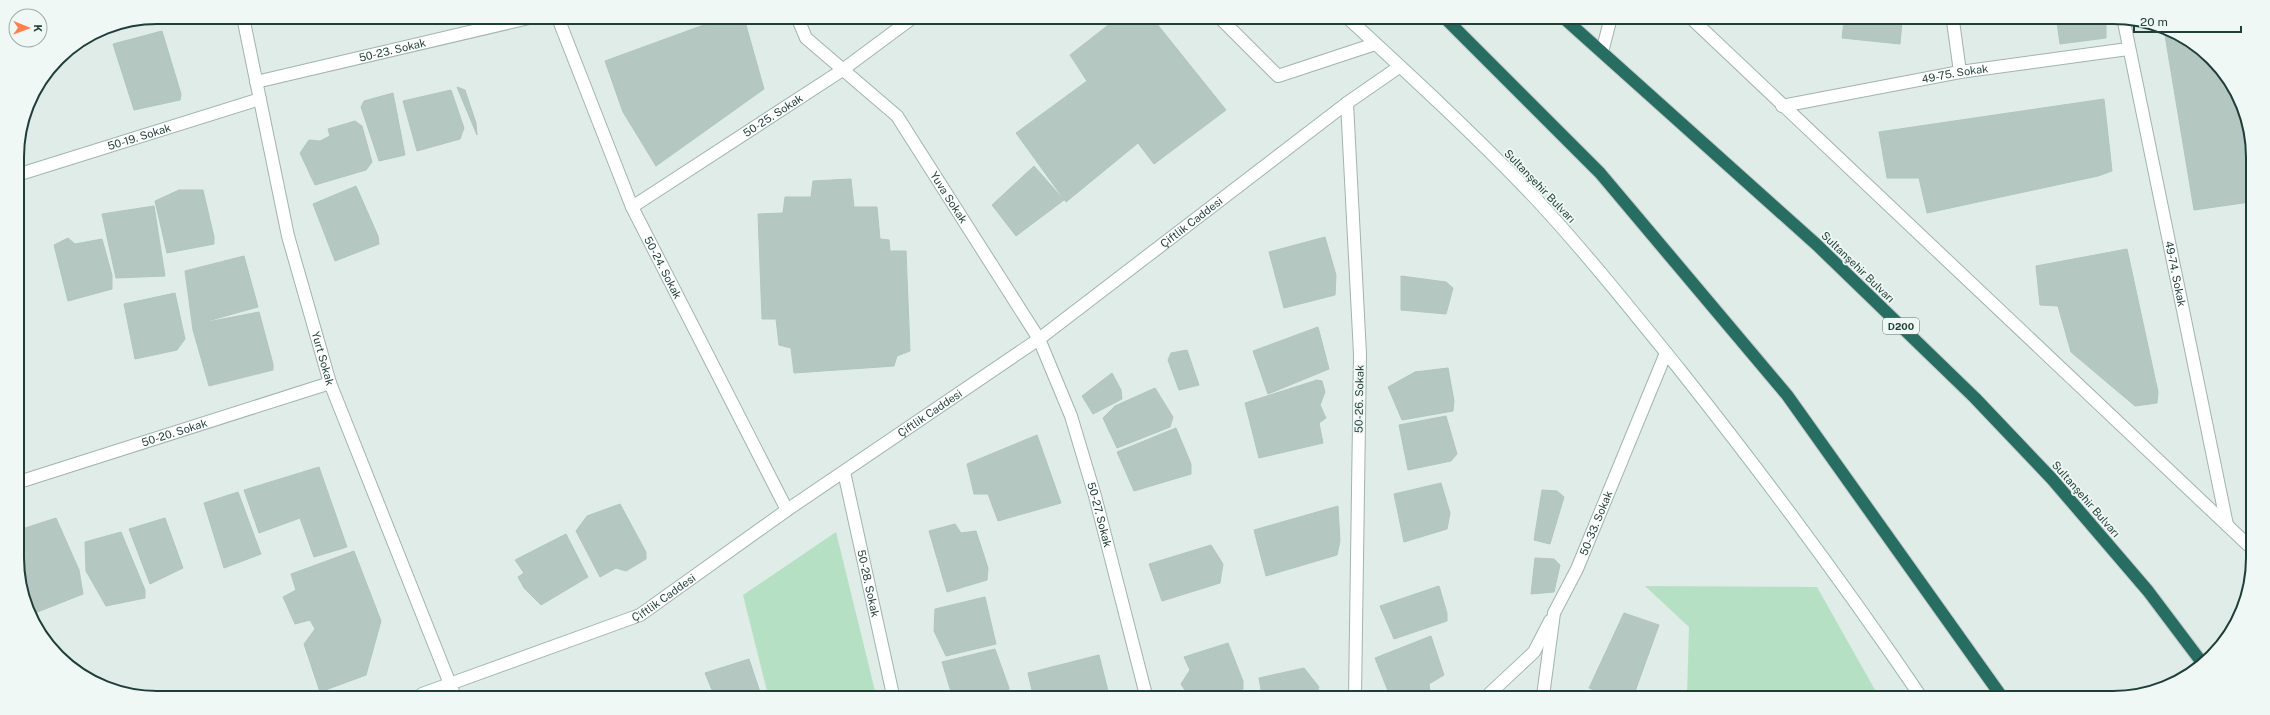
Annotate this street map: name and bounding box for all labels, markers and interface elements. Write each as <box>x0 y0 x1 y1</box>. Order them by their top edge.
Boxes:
north arrow <box>8 8 48 48</box>
scale bar <box>2134 8 2241 34</box>
text: 20 m <box>2140 15 2168 29</box>
text: K <box>32 24 44 32</box>
street label: 50-23. Sokak <box>358 36 427 64</box>
street label: 49-75. Sokak <box>1921 62 1989 85</box>
street label: 50-25. Sokak <box>741 92 805 139</box>
street label: 50-19. Sokak <box>106 121 172 152</box>
street label: Sultanşehir Bulvarı <box>1501 147 1578 226</box>
street label: Yuva Sokak <box>928 169 970 225</box>
street label: Çiftlik Caddesi <box>1158 195 1225 251</box>
street label: Sultanşehir Bulvarı <box>1818 229 1897 306</box>
street label: 50-24. Sokak <box>642 234 684 301</box>
street label: 49-74. Sokak <box>2163 240 2188 308</box>
road number: D200 <box>1883 318 1919 334</box>
street label: Yurt Sokak <box>310 330 336 387</box>
street label: 50-26. Sokak <box>1352 365 1366 433</box>
street label: Çiftlik Caddesi <box>895 387 964 440</box>
street label: 50-20. Sokak <box>140 416 209 449</box>
street label: Sultanşehir Bulvarı <box>2049 459 2122 540</box>
street label: 50-27. Sokak <box>1085 481 1114 548</box>
street label: 50-33. Sokak <box>1577 489 1615 557</box>
street label: 50-28. Sokak <box>855 549 882 618</box>
street label: Çiftlik Caddesi <box>630 571 698 624</box>

